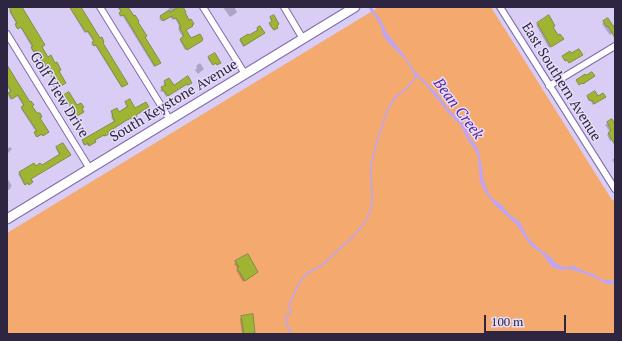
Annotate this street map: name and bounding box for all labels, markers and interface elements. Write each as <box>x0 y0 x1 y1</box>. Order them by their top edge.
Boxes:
street label: East Southern Avenue <box>518 20 604 144</box>
street label: Golf View Drive <box>26 49 92 141</box>
street label: South Keystone Avenue <box>107 56 241 146</box>
water label: Bean Creek <box>429 75 487 143</box>
scale bar <box>486 307 568 333</box>
text: 100 m <box>491 314 523 329</box>

